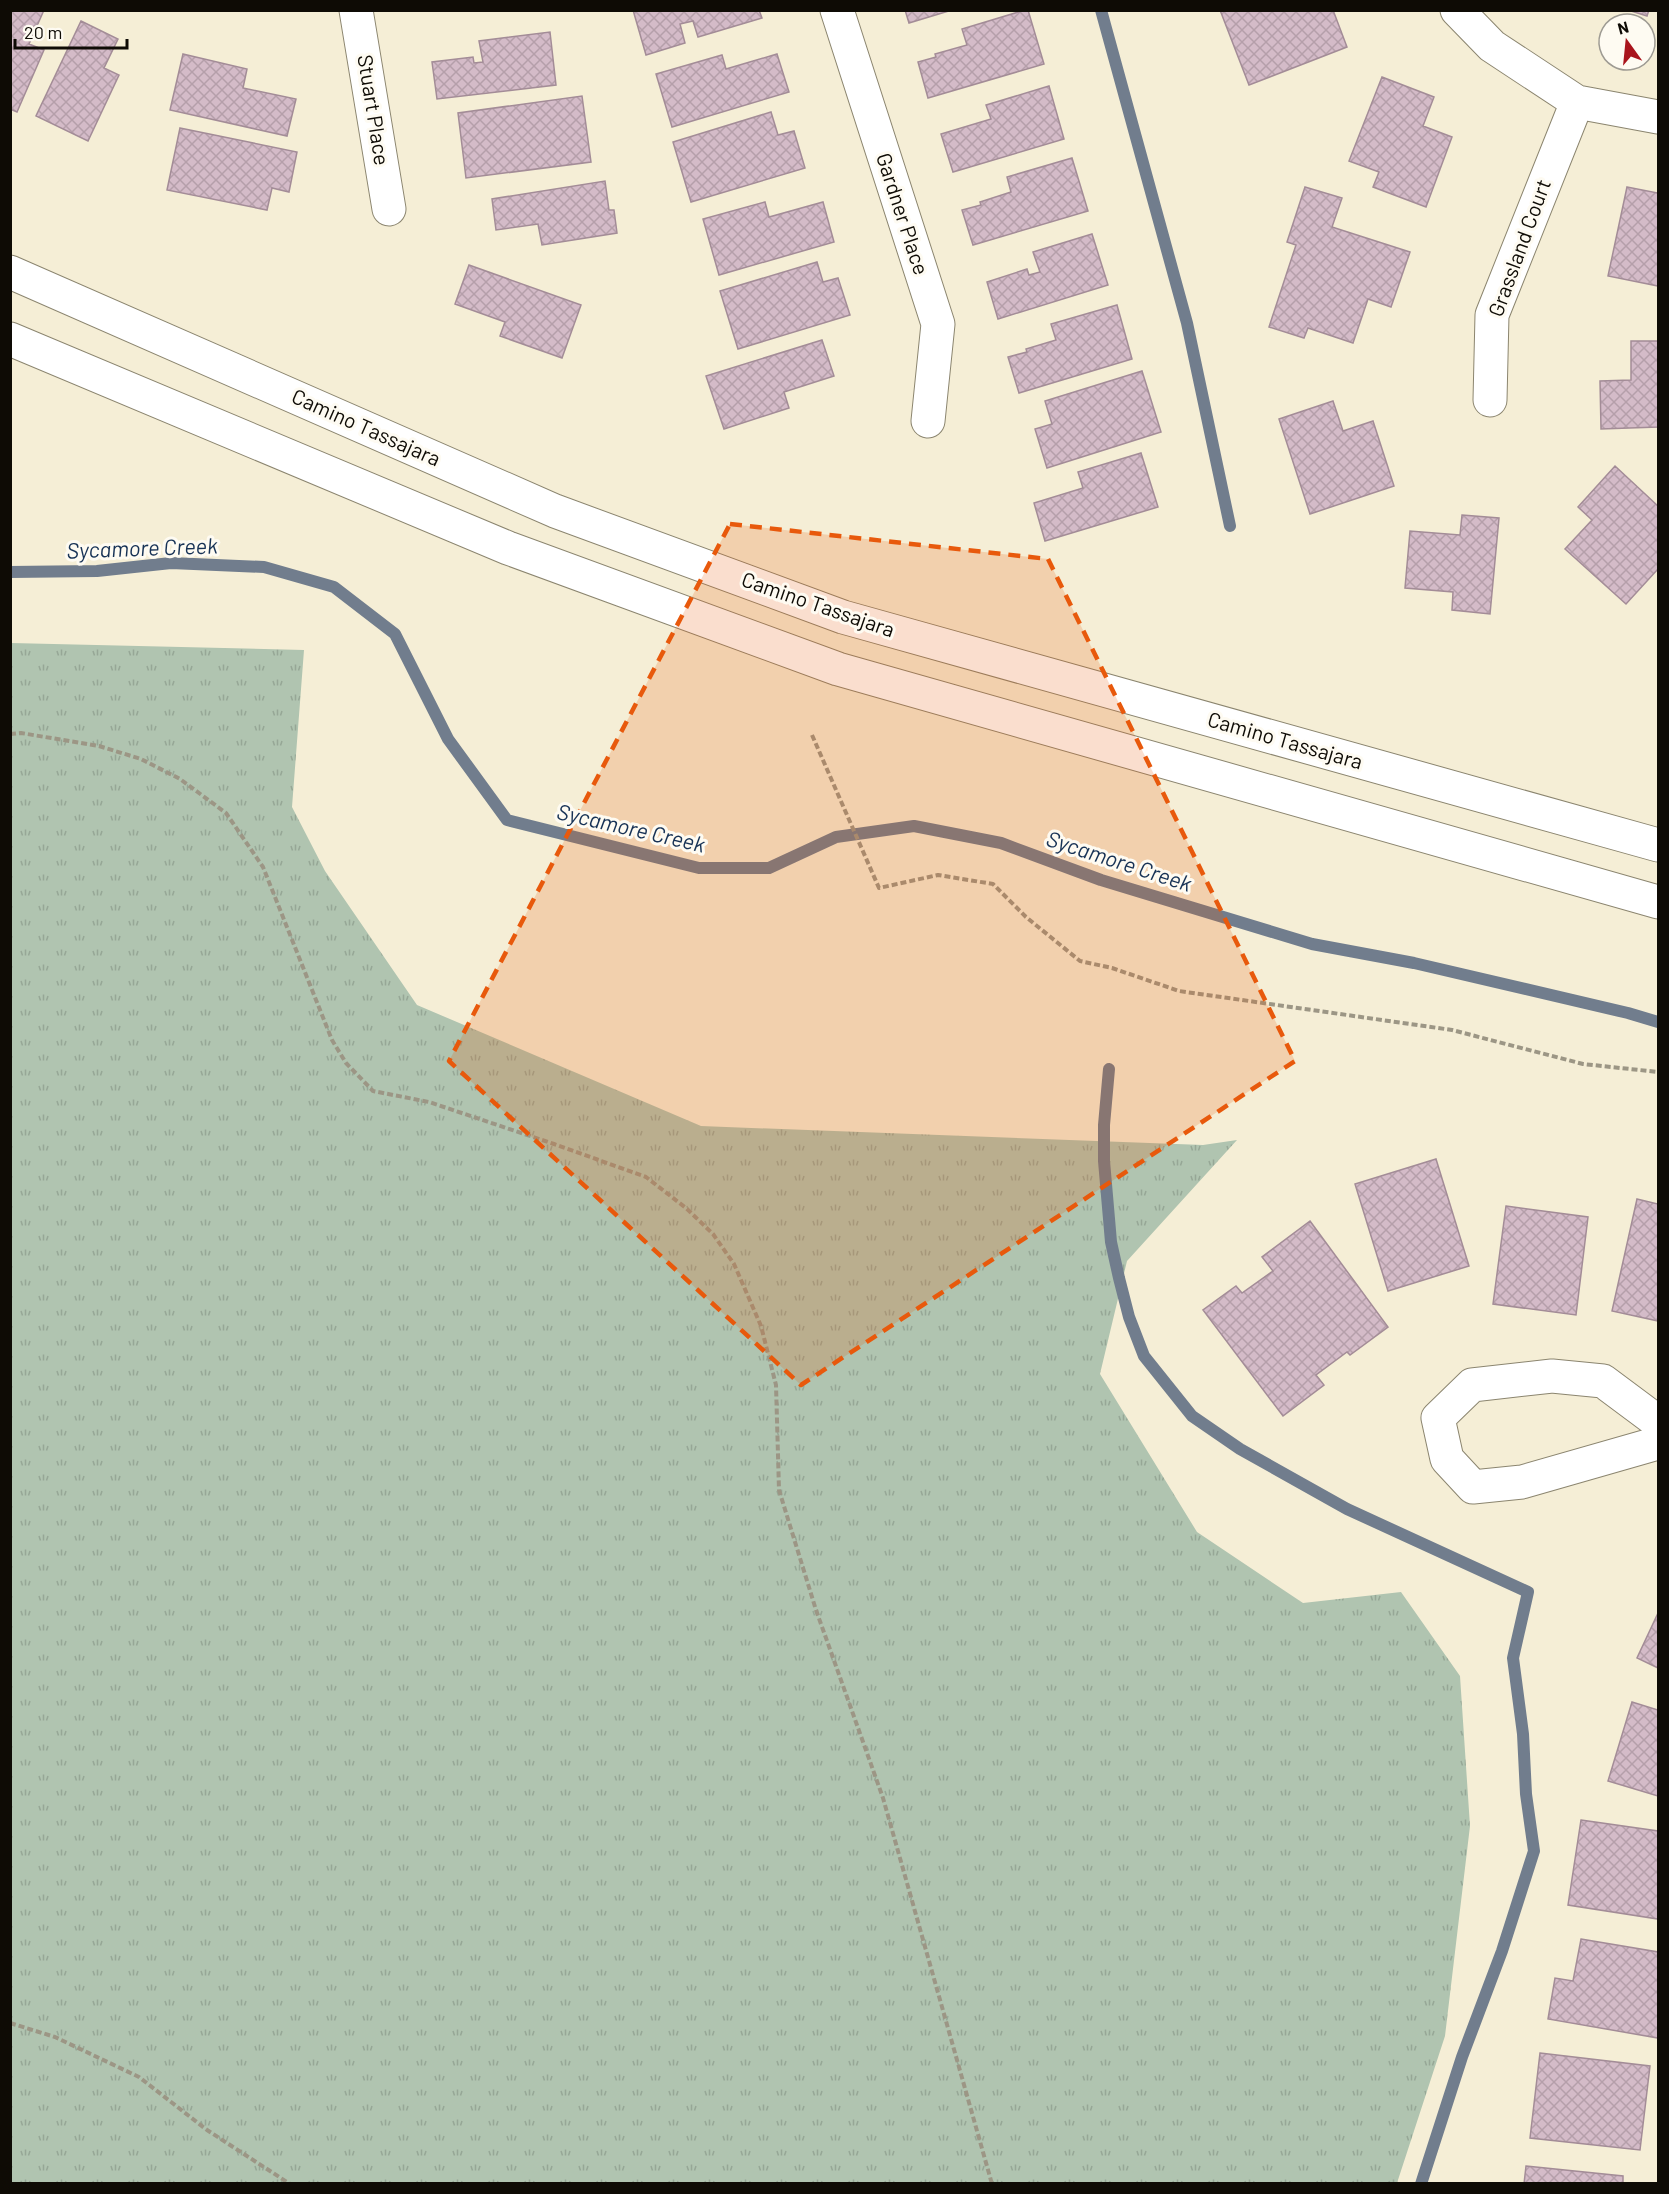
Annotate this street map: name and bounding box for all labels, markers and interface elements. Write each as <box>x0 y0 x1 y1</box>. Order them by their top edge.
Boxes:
scale bar <box>15 12 128 50</box>
north arrow <box>1597 12 1657 72</box>
text: N <box>1615 16 1631 38</box>
text: 20 m <box>24 21 62 43</box>
street label: Stuart Place <box>353 53 396 167</box>
street label: Gardner Place <box>872 149 935 278</box>
street label: Grassland Court <box>1482 175 1555 320</box>
street label: Camino Tassajara <box>288 383 445 471</box>
water label: Sycamore Creek <box>66 531 218 563</box>
street label: Camino Tassajara <box>739 566 898 641</box>
street label: Camino Tassajara <box>1205 705 1366 774</box>
water label: Sycamore Creek <box>555 797 708 857</box>
water label: Sycamore Creek <box>1043 824 1195 896</box>

